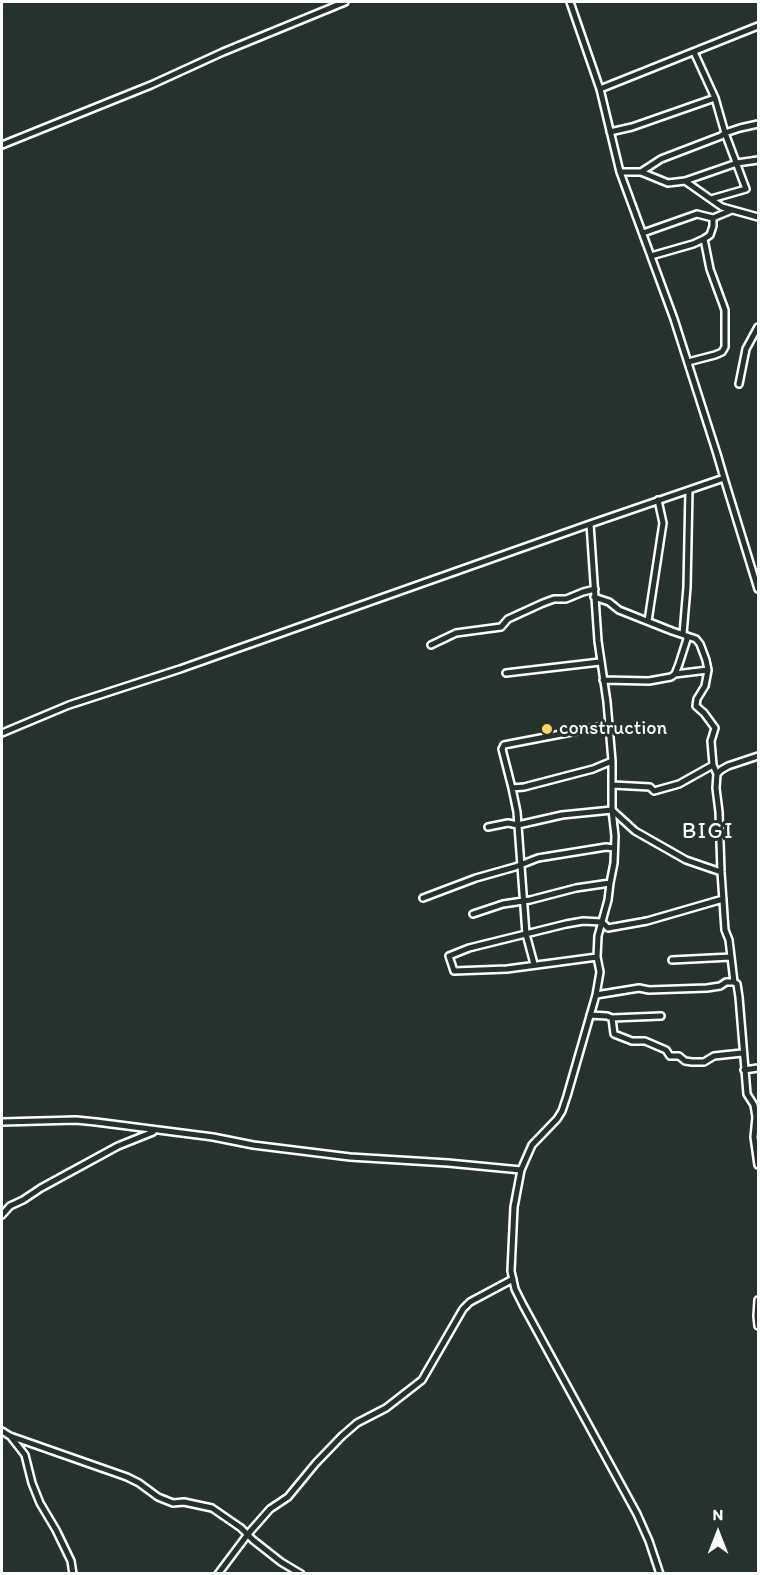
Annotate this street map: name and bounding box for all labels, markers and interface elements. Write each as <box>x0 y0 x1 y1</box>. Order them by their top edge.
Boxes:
place label: construction <box>559 717 667 741</box>
marker: construction <box>540 722 554 736</box>
district label: BIGI <box>683 819 733 845</box>
north arrow <box>688 1503 748 1563</box>
text: N <box>713 1505 723 1524</box>

